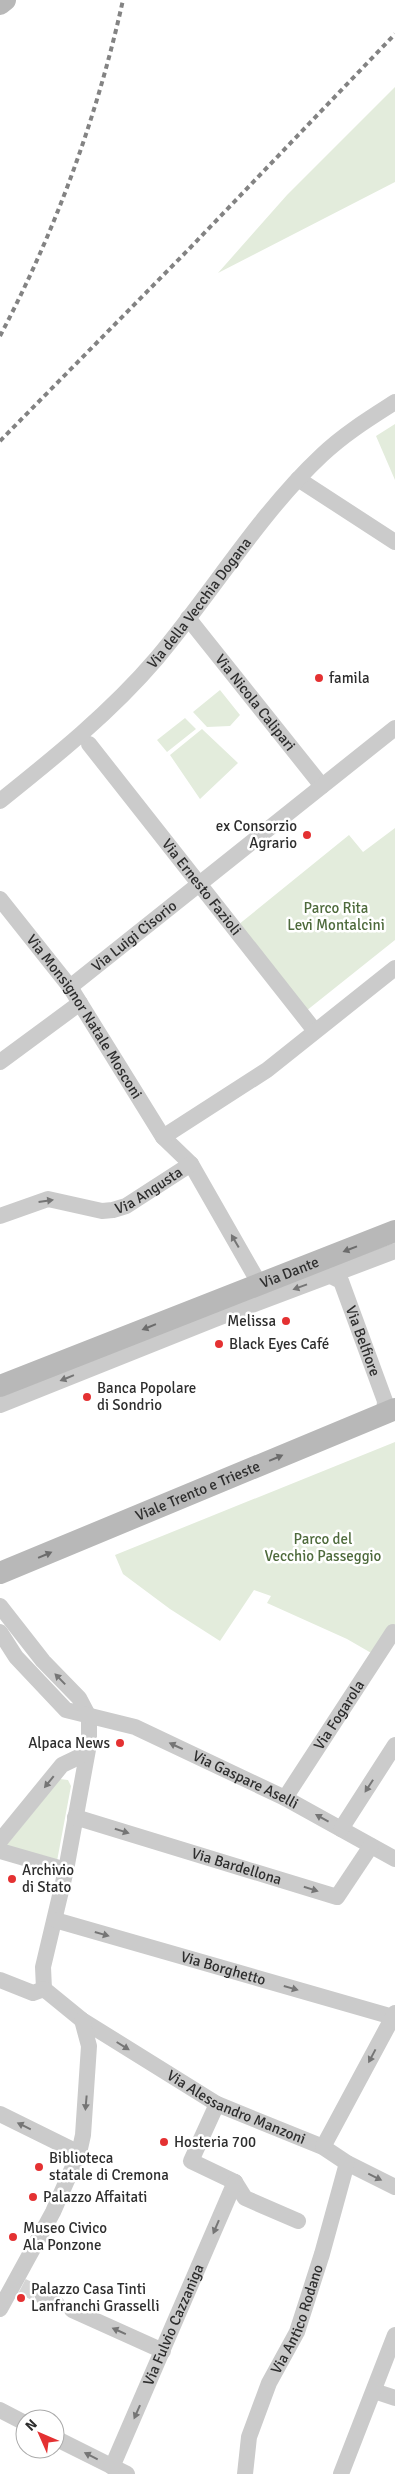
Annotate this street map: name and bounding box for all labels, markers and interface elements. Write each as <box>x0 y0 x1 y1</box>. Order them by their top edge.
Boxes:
street label: Via della Vecchia Dogana <box>143 534 255 672</box>
street label: Via Nicola Calipari <box>211 651 299 754</box>
place label: famila <box>329 669 370 687</box>
marker: famila <box>313 672 325 684</box>
place label: ex Consorzio Agrario <box>216 817 297 852</box>
marker: ex Consorzio Agrario <box>301 829 313 841</box>
street label: Via Ernesto Fazioli <box>158 835 245 939</box>
street label: Via Luigi Cisorio <box>88 896 180 975</box>
park label: Parco Rita Levi Montalcini <box>287 899 385 934</box>
street label: Via Monsignor Natale Mosconi <box>23 931 146 1102</box>
street label: Via Angusta <box>113 1163 186 1218</box>
one-way arrow <box>39 1197 55 1205</box>
one-way arrow <box>231 1233 239 1248</box>
one-way arrow <box>342 1246 357 1253</box>
street label: Via Dante <box>258 1253 321 1292</box>
one-way arrow <box>293 1284 308 1292</box>
street label: Via Belfiore <box>342 1303 384 1379</box>
place label: Melissa <box>227 1312 276 1330</box>
marker: Melissa <box>280 1315 292 1327</box>
one-way arrow <box>142 1323 156 1331</box>
place label: Black Eyes Café <box>229 1335 329 1353</box>
marker: Black Eyes Café <box>213 1338 225 1350</box>
one-way arrow <box>60 1375 75 1382</box>
place label: Banca Popolare di Sondrio <box>97 1379 196 1414</box>
marker: Banca Popolare di Sondrio <box>81 1391 93 1403</box>
one-way arrow <box>268 1454 283 1461</box>
street label: Viale Trento e Trieste <box>133 1457 263 1525</box>
park label: Parco del Vecchio Passeggio <box>265 1530 382 1565</box>
one-way arrow <box>38 1550 52 1558</box>
one-way arrow <box>54 1673 66 1685</box>
street label: Via Fogarola <box>310 1677 368 1753</box>
place label: Alpaca News <box>28 1734 110 1752</box>
marker: Alpaca News <box>114 1737 126 1749</box>
one-way arrow <box>169 1742 183 1750</box>
street label: Via Gaspare Aselli <box>190 1747 302 1813</box>
one-way arrow <box>43 1775 54 1788</box>
one-way arrow <box>364 1779 373 1792</box>
one-way arrow <box>315 1814 328 1823</box>
one-way arrow <box>115 1828 130 1836</box>
street label: Via Bardellona <box>189 1844 284 1889</box>
place label: Archivio di Stato <box>22 1861 74 1896</box>
marker: Archivio di Stato <box>6 1873 18 1885</box>
one-way arrow <box>303 1886 318 1894</box>
one-way arrow <box>94 1930 109 1938</box>
street label: Via Borghetto <box>179 1948 268 1989</box>
one-way arrow <box>284 1985 299 1993</box>
one-way arrow <box>117 2041 130 2050</box>
one-way arrow <box>368 2049 376 2063</box>
street label: Via Alessandro Manzoni <box>164 2066 308 2148</box>
one-way arrow <box>82 2095 90 2111</box>
one-way arrow <box>17 2122 31 2130</box>
place label: Hosteria 700 <box>174 2133 256 2151</box>
marker: Hosteria 700 <box>158 2136 170 2148</box>
place label: Biblioteca statale di Cremona <box>49 2149 169 2184</box>
marker: Biblioteca statale di Cremona <box>33 2161 45 2173</box>
one-way arrow <box>368 2173 382 2181</box>
place label: Palazzo Affaitati <box>43 2188 147 2206</box>
marker: Palazzo Affaitati <box>27 2191 39 2203</box>
place label: Museo Civico Ala Ponzone <box>23 2219 107 2254</box>
one-way arrow <box>212 2220 220 2235</box>
marker: Museo Civico Ala Ponzone <box>7 2231 19 2243</box>
street label: Via Fulvio Cazzaniga <box>139 2261 208 2388</box>
street label: Via Antico Rodano <box>267 2262 327 2377</box>
place label: Palazzo Casa Tinti Lanfranchi Grasselli <box>31 2280 160 2315</box>
marker: Palazzo Casa Tinti Lanfranchi Grasselli <box>15 2292 27 2304</box>
one-way arrow <box>112 2327 126 2335</box>
one-way arrow <box>132 2405 140 2419</box>
north arrow <box>15 2409 65 2459</box>
text: N <box>22 2416 41 2435</box>
one-way arrow <box>84 2452 98 2460</box>

